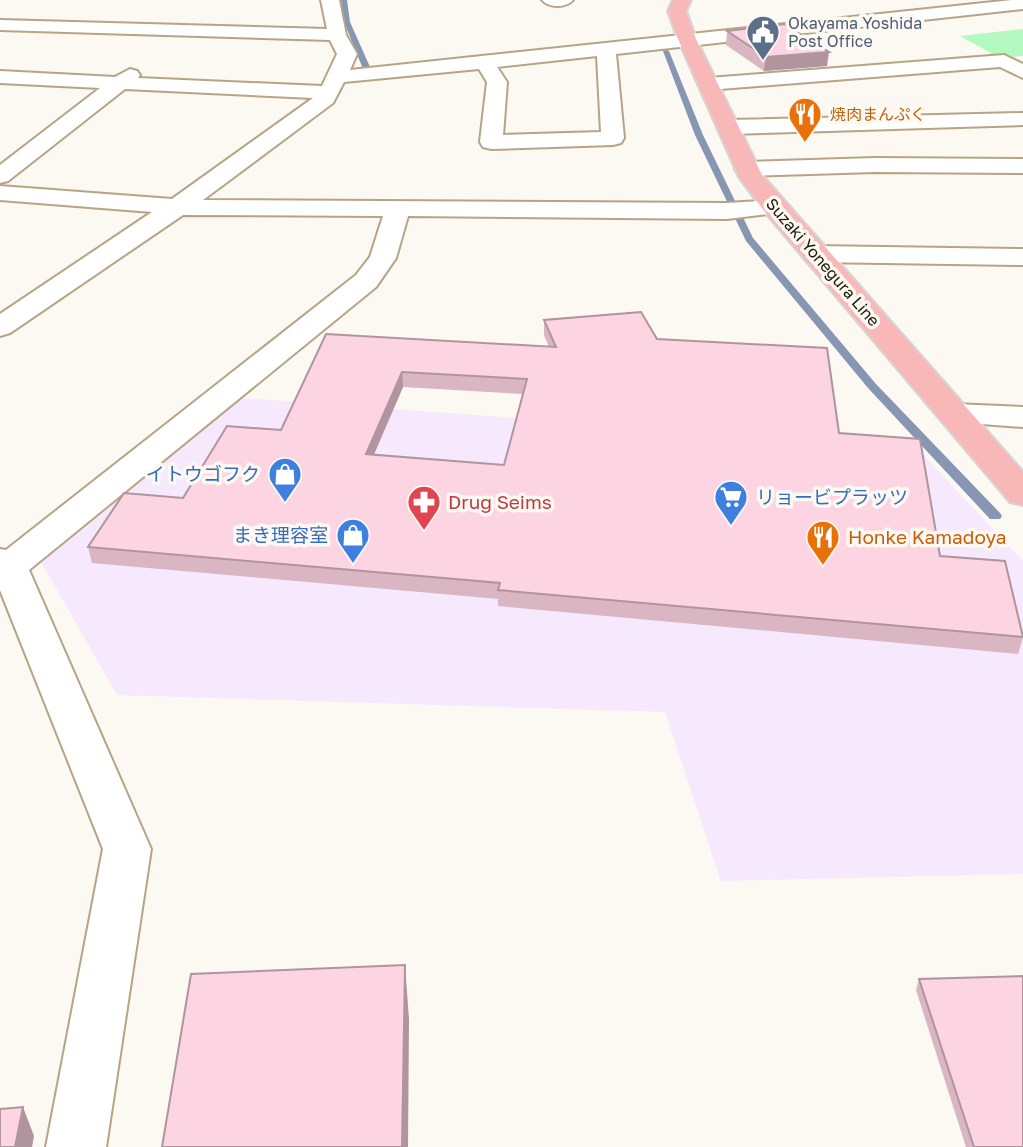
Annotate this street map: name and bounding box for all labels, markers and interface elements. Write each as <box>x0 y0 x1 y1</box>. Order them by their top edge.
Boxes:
public building icon: Okayama Yoshida Post Office <box>744 13 782 62</box>
place label: Okayama Yoshida Post Office <box>788 13 922 51</box>
restaurant icon: 焼肉まんぷく <box>786 95 824 144</box>
place label: 焼肉まんぷく <box>830 104 926 124</box>
street label: Suzaki Yonegura Line <box>762 194 884 330</box>
shop icon: イトウゴフク <box>266 455 304 504</box>
place label: イトウゴフク <box>146 462 260 485</box>
supermarket icon: リョービプラッツ <box>712 478 750 527</box>
pharmacy icon: Drug Seims <box>405 483 443 532</box>
place label: リョービプラッツ <box>756 485 908 508</box>
place label: Drug Seims <box>448 490 552 513</box>
shop icon: まき理容室 <box>334 516 372 565</box>
restaurant icon: Honke Kamadoya <box>804 518 842 567</box>
place label: まき理容室 <box>233 523 328 546</box>
place label: Honke Kamadoya <box>848 525 1006 548</box>

